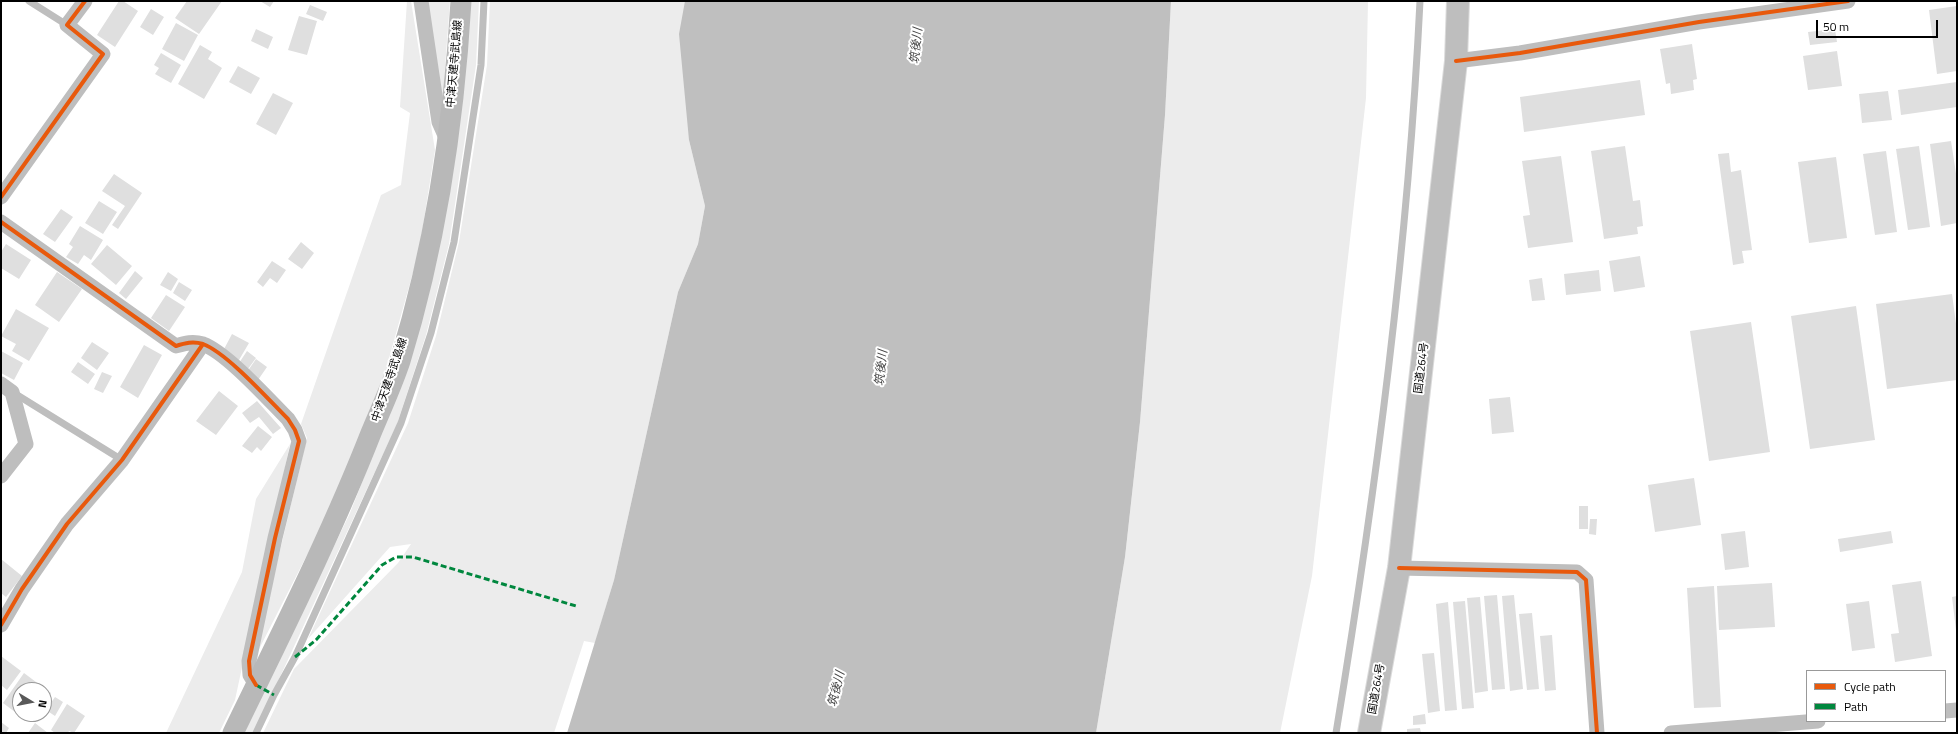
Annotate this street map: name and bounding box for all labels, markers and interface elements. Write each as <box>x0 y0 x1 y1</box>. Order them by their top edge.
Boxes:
scale bar <box>1818 12 1940 38</box>
text: 50 m <box>1823 17 1849 36</box>
street label: 中津天建寺武島線 <box>445 20 465 108</box>
water label: 筑後川 <box>908 27 926 65</box>
street label: 中津天建寺武島線 <box>369 336 411 424</box>
street label: 国道264号 <box>1412 342 1432 394</box>
water label: 筑後川 <box>873 349 891 387</box>
street label: 国道264号 <box>1366 663 1388 715</box>
water label: 筑後川 <box>826 670 848 708</box>
legend <box>1806 670 1946 722</box>
text: Cycle path <box>1844 677 1896 696</box>
north arrow <box>12 682 52 722</box>
text: Path <box>1844 697 1868 716</box>
text: N <box>34 699 51 709</box>

